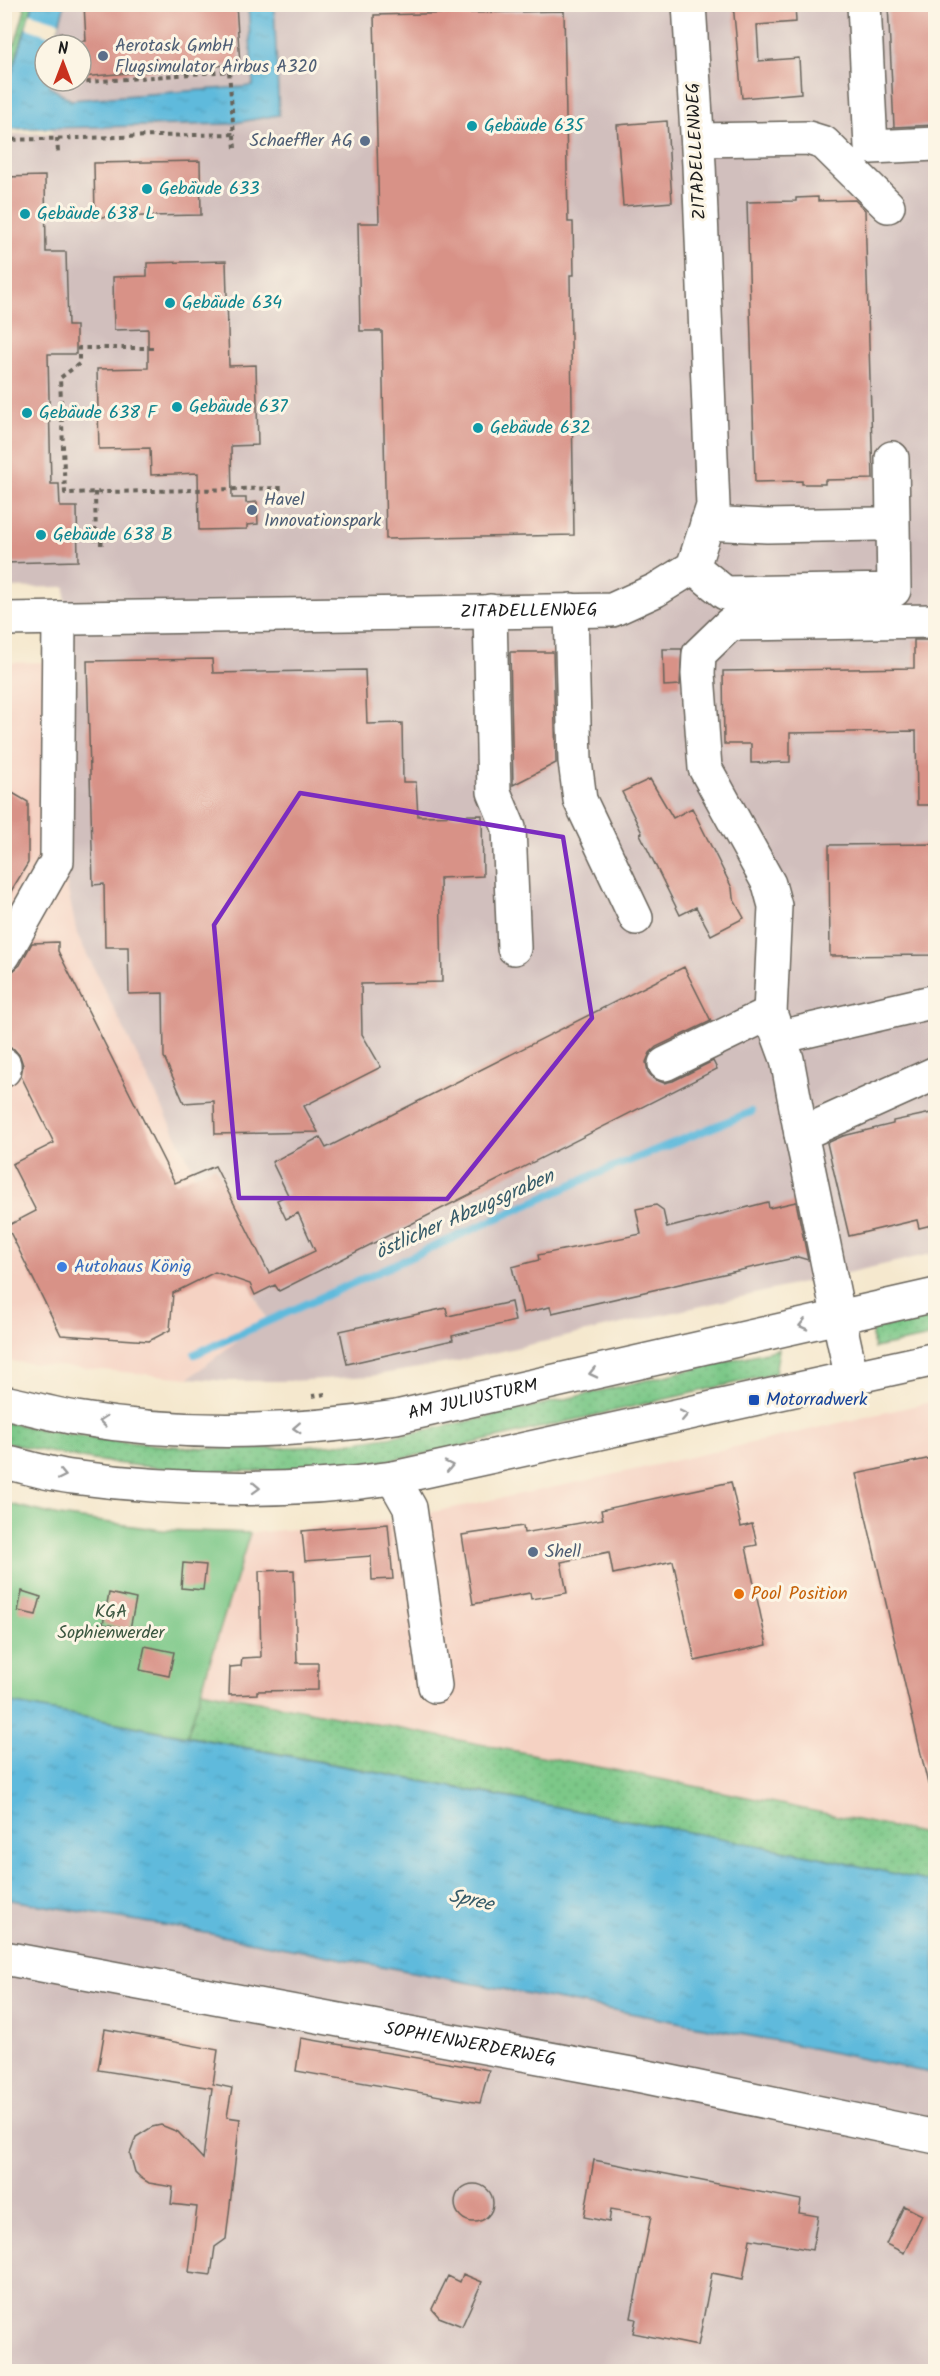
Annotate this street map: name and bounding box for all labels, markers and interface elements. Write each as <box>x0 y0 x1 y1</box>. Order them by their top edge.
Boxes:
place label: Aerotask GmbH Flugsimulator Airbus A320 <box>115 32 317 82</box>
north arrow <box>33 33 93 93</box>
text: N <box>58 37 68 62</box>
marker: Aerotask GmbH Flugsimulator Airbus A320 <box>96 49 110 63</box>
street label: ZITADELLENWEG <box>679 82 715 220</box>
place label: Gebäude 635 <box>484 112 585 141</box>
marker: Gebäude 635 <box>465 119 479 133</box>
place label: Schaeffler AG <box>249 127 353 156</box>
marker: Schaeffler AG <box>358 134 372 148</box>
place label: Gebäude 633 <box>159 175 260 204</box>
marker: Gebäude 633 <box>140 182 154 196</box>
place label: Gebäude 638 L <box>37 200 155 229</box>
marker: Gebäude 638 L <box>18 207 32 221</box>
place label: Gebäude 634 <box>182 289 282 318</box>
marker: Gebäude 634 <box>163 296 177 310</box>
place label: Gebäude 637 <box>189 393 288 422</box>
place label: Gebäude 638 F <box>39 399 158 428</box>
marker: Gebäude 637 <box>170 400 184 414</box>
marker: Gebäude 638 F <box>20 406 34 420</box>
place label: Gebäude 632 <box>490 414 591 443</box>
marker: Gebäude 632 <box>471 421 485 435</box>
place label: Havel Innovationspark <box>264 486 382 536</box>
marker: Havel Innovationspark <box>245 503 259 517</box>
place label: Gebäude 638 B <box>53 521 173 550</box>
marker: Gebäude 638 B <box>34 528 48 542</box>
street label: ZITADELLENWEG <box>460 596 598 627</box>
water label: östlicher Abzugsgraben <box>370 1161 561 1269</box>
place label: Autohaus König <box>74 1253 192 1282</box>
marker: Autohaus König <box>55 1260 69 1274</box>
one-way arrow <box>798 1318 808 1331</box>
one-way arrow <box>588 1365 598 1378</box>
street label: AM JULIUSTURM <box>405 1371 542 1428</box>
place label: Motorradwerk <box>766 1386 868 1415</box>
marker: Motorradwerk <box>747 1393 761 1407</box>
one-way arrow <box>679 1410 689 1423</box>
one-way arrow <box>98 1415 107 1428</box>
one-way arrow <box>293 1421 302 1434</box>
one-way arrow <box>444 1461 454 1474</box>
one-way arrow <box>56 1467 66 1480</box>
one-way arrow <box>251 1482 260 1494</box>
place label: Shell <box>545 1538 582 1567</box>
marker: Shell <box>526 1545 540 1559</box>
place label: Pool Position <box>751 1580 848 1609</box>
marker: Pool Position <box>732 1587 746 1601</box>
park label: KGA Sophienwerder <box>57 1598 166 1648</box>
water label: Spree <box>446 1881 498 1922</box>
street label: SOPHIENWERDERWEG <box>382 2014 558 2074</box>

